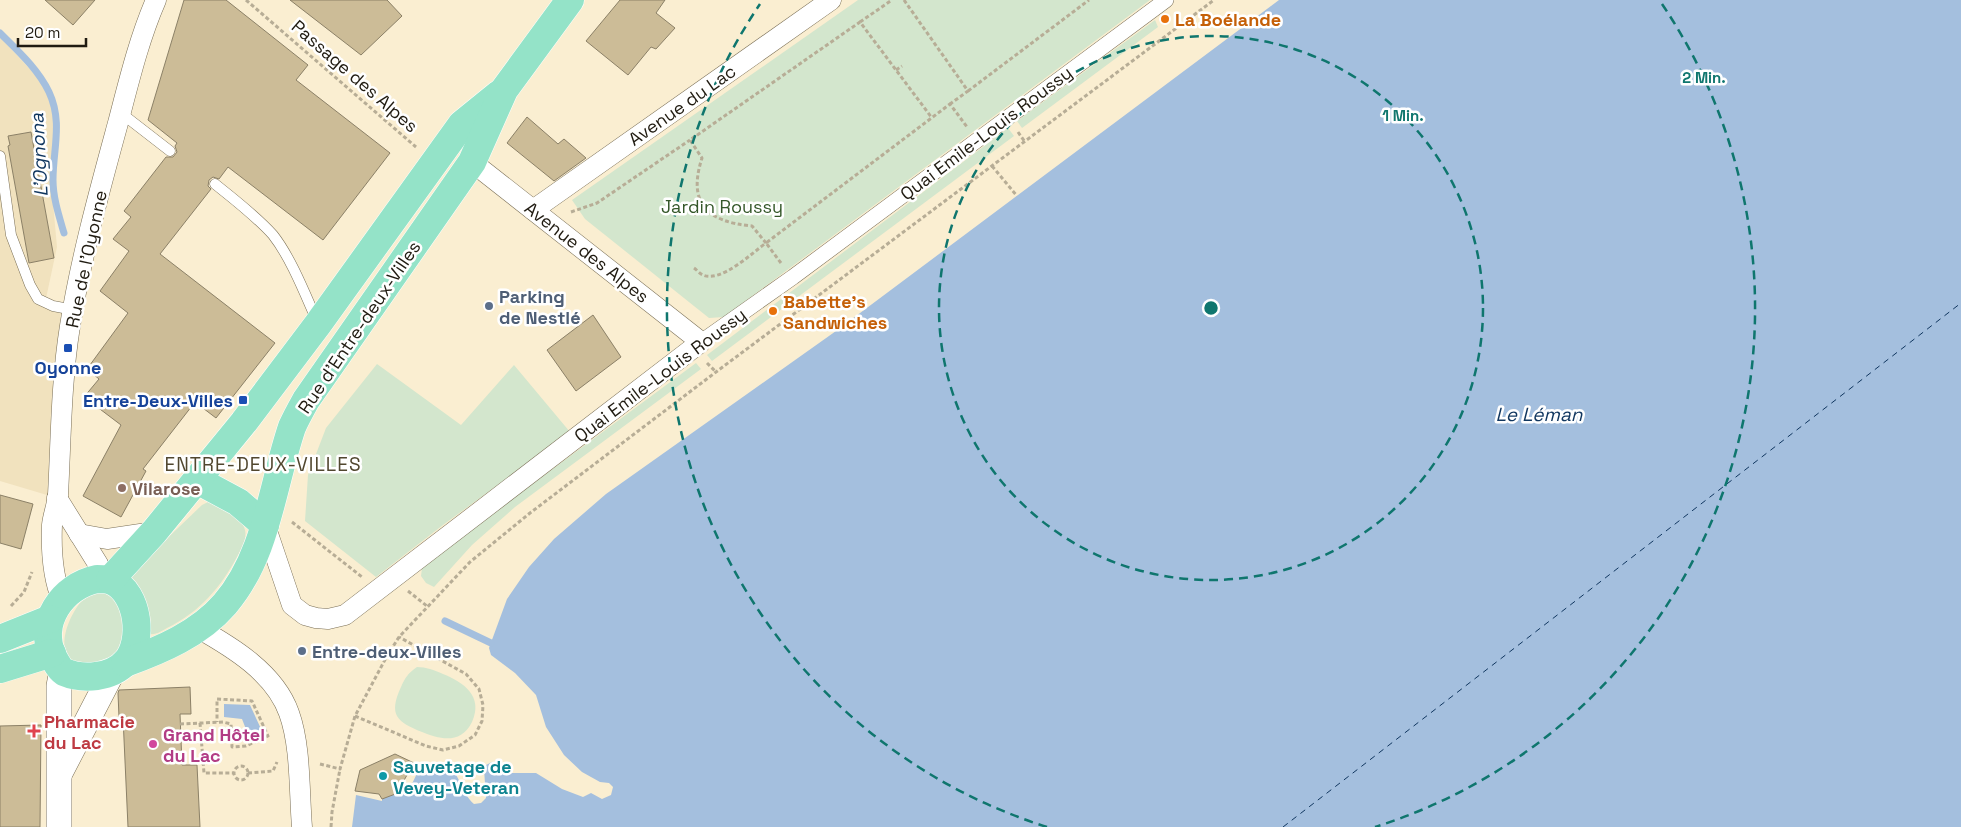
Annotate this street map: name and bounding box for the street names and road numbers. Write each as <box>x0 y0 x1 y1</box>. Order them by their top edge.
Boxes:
street label: Passage des Alpes <box>287 15 423 137</box>
street label: Avenue du Lac <box>624 59 740 151</box>
street label: Quai Emile-Louis Roussy <box>895 61 1077 205</box>
street label: Rue de l'Oyonne <box>60 188 112 330</box>
street label: Avenue des Alpes <box>520 196 654 308</box>
street label: Rue d'Entre-deux-Villes <box>293 236 425 418</box>
street label: Quai Emile-Louis Roussy <box>569 303 751 447</box>

